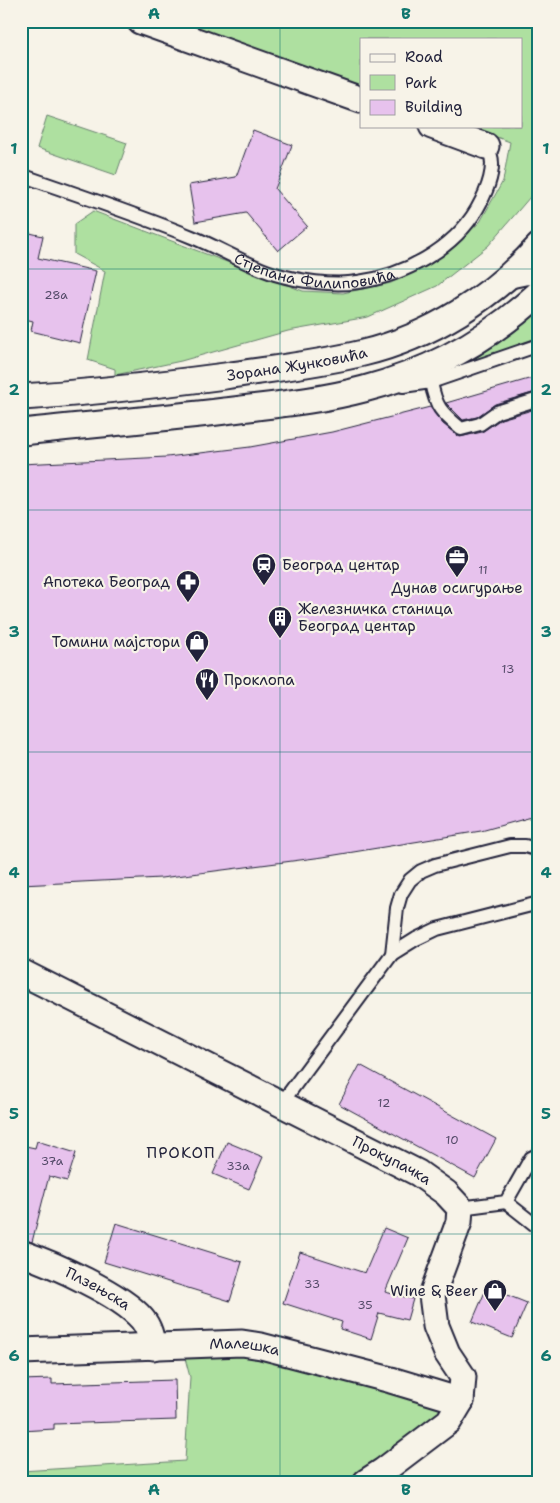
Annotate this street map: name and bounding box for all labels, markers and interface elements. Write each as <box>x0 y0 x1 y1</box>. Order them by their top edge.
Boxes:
text: A <box>148 3 160 24</box>
text: B <box>401 3 411 24</box>
legend <box>360 38 522 128</box>
text: Road <box>405 47 443 67</box>
text: Park <box>405 73 437 93</box>
text: Building <box>405 97 462 117</box>
text: 1 <box>10 138 18 159</box>
text: 1 <box>542 138 550 159</box>
street label: Стјепана Филиповића <box>231 248 398 293</box>
house number: 28a <box>44 287 68 303</box>
street label: Зорана Жунковића <box>225 342 370 386</box>
text: 2 <box>8 379 20 400</box>
text: 2 <box>540 379 552 400</box>
office icon: Дунав осигурање <box>444 544 470 578</box>
station icon: Београд центар <box>251 552 277 586</box>
place label: Београд центар <box>282 555 400 575</box>
house number: 11 <box>478 562 488 578</box>
pharmacy icon: Апотека Београд <box>175 569 201 603</box>
place label: Апотека Београд <box>43 572 170 592</box>
place label: Дунав осигурање <box>391 578 523 598</box>
place label: Железничка станица Београд центар <box>298 599 453 636</box>
building icon: Железничка станица Београд центар <box>267 605 293 639</box>
text: 3 <box>8 621 20 642</box>
text: 3 <box>540 621 552 642</box>
shop icon: Томини мајстори <box>184 629 210 663</box>
place label: Томини мајстори <box>52 632 180 652</box>
house number: 13 <box>502 661 514 677</box>
restaurant icon: Проклопа <box>194 667 220 701</box>
place label: Проклопа <box>224 670 295 690</box>
text: 4 <box>8 862 20 883</box>
text: 4 <box>540 862 552 883</box>
house number: 12 <box>378 1095 390 1111</box>
text: 5 <box>9 1103 19 1124</box>
text: 5 <box>541 1103 551 1124</box>
street label: Прокупачка <box>349 1131 436 1190</box>
house number: 10 <box>445 1132 459 1148</box>
district label: ПРОКОП <box>146 1142 216 1163</box>
house number: 37a <box>41 1153 64 1169</box>
house number: 33a <box>226 1158 250 1174</box>
street label: Плзењска <box>62 1262 135 1315</box>
house number: 33 <box>304 1276 320 1292</box>
shop icon: Wine & Beer <box>482 1278 508 1312</box>
place label: Wine & Beer <box>390 1281 478 1301</box>
house number: 35 <box>357 1297 373 1313</box>
street label: Малешка <box>209 1333 283 1361</box>
text: 6 <box>8 1345 20 1366</box>
text: 6 <box>540 1345 552 1366</box>
text: A <box>148 1479 160 1500</box>
text: B <box>401 1479 411 1500</box>

